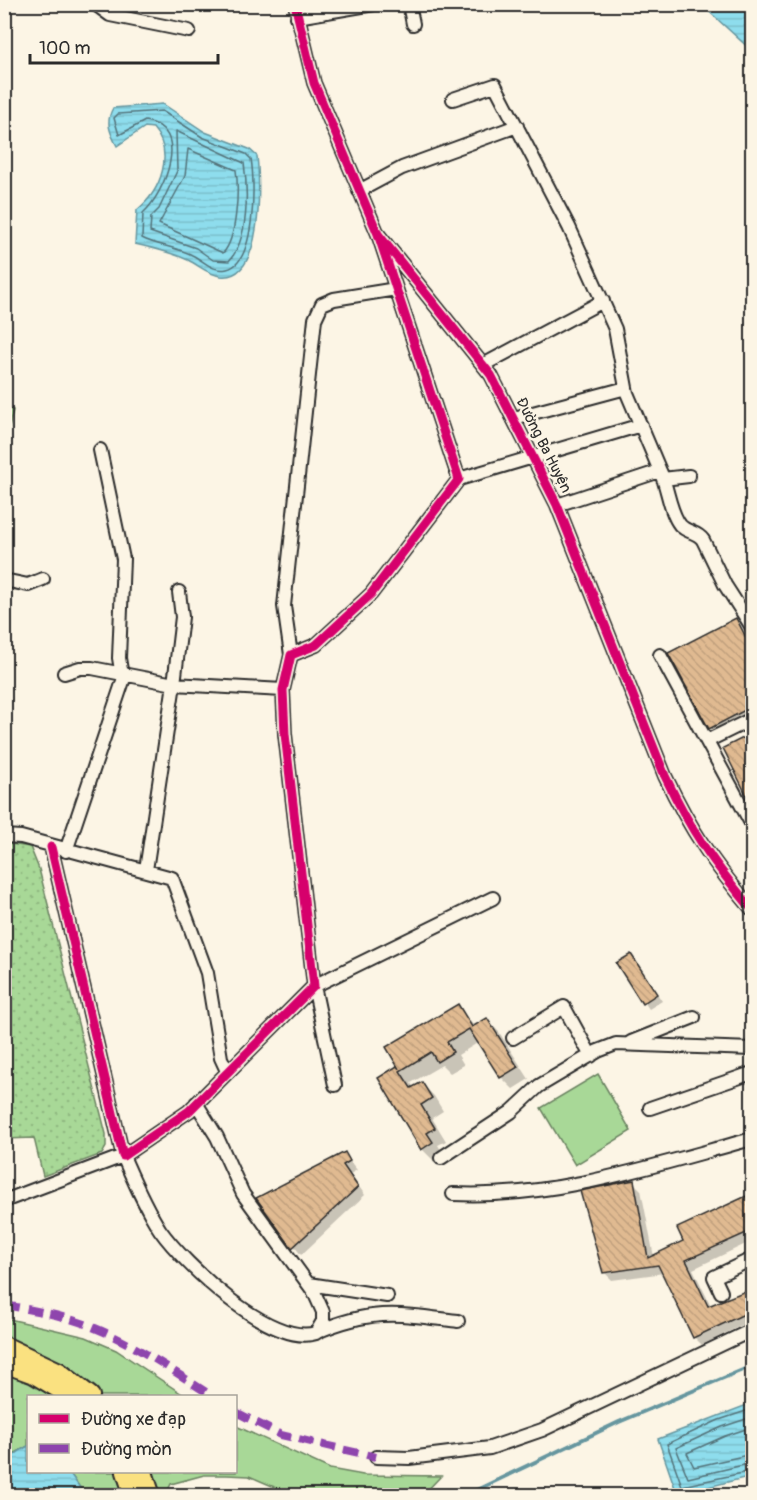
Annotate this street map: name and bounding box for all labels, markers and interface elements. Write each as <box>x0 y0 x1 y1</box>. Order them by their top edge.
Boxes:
scale bar <box>30 27 218 65</box>
text: 100 m <box>39 37 91 60</box>
street label: Đường Ba Huyện <box>511 394 576 496</box>
legend <box>27 1395 237 1473</box>
text: Đường xe đạp <box>81 1408 186 1431</box>
text: Đường mòn <box>81 1438 172 1461</box>

